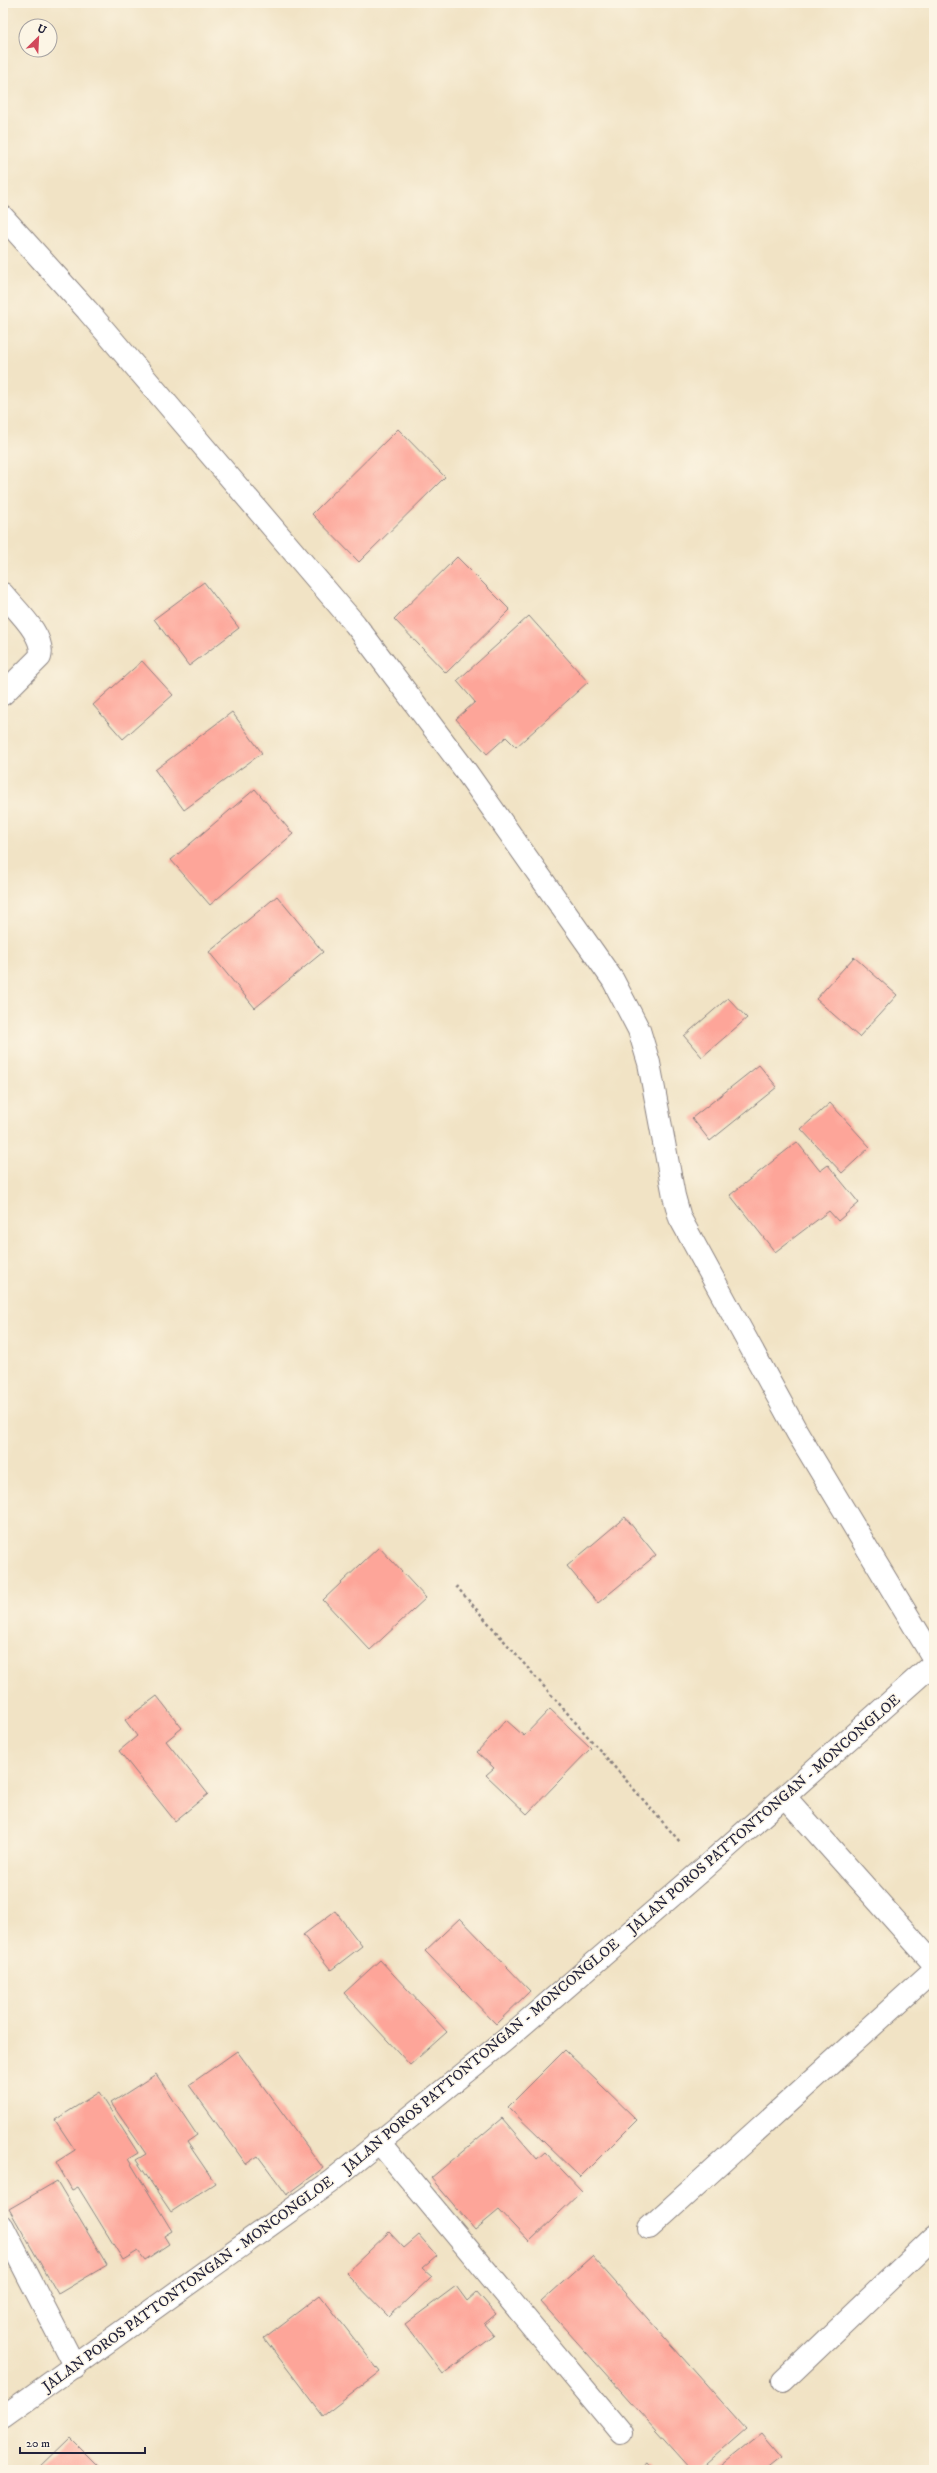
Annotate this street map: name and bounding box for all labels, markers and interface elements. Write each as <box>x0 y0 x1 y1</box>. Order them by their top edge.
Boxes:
north arrow <box>18 18 58 58</box>
text: U <box>35 22 49 38</box>
street label: JALAN POROS PATTONTONGAN - MONCONGLOE <box>622 1690 905 1939</box>
street label: JALAN POROS PATTONTONGAN - MONCONGLOE <box>337 1934 624 2179</box>
street label: JALAN POROS PATTONTONGAN - MONCONGLOE <box>37 2172 338 2397</box>
scale bar <box>20 2429 145 2455</box>
text: 20 m <box>26 2436 50 2451</box>

